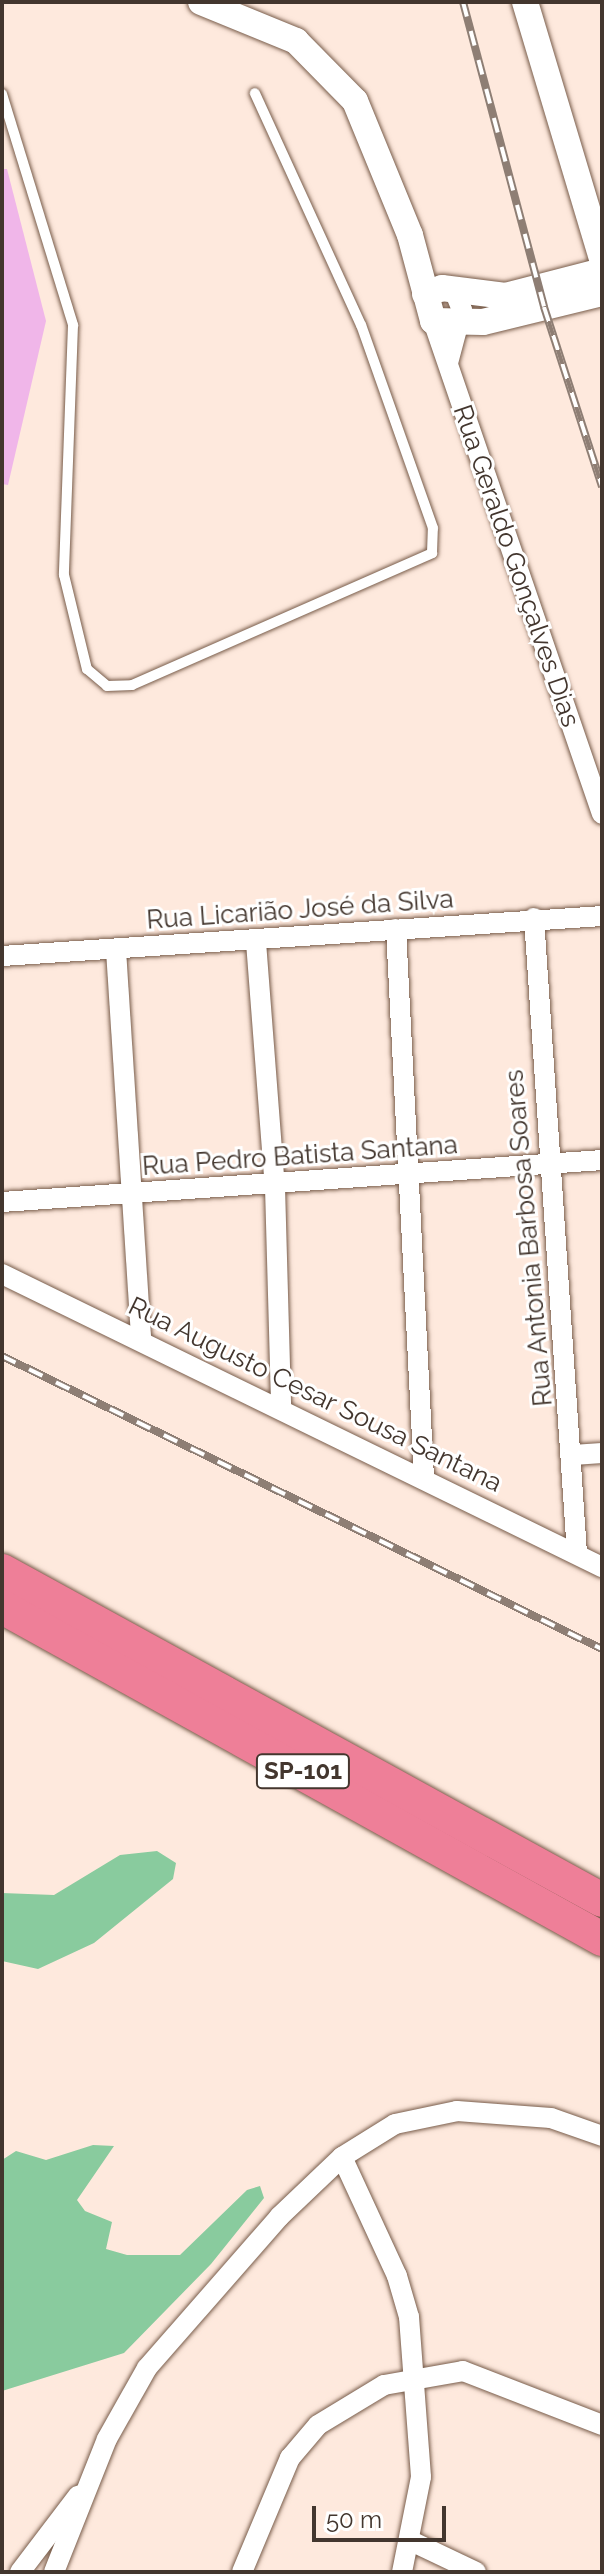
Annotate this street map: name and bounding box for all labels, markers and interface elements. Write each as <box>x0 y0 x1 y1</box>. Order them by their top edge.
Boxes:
street label: Rua Geraldo Gonçalves Dias <box>446 401 586 731</box>
street label: Rua Licarião José da Silva <box>145 884 455 936</box>
street label: Rua Antonia Barbosa Soares <box>499 1068 559 1408</box>
street label: Rua Pedro Batista Santana <box>141 1129 459 1183</box>
street label: Rua Augusto Cesar Sousa Santana <box>122 1290 508 1500</box>
road number: SP-101 <box>255 1751 351 1791</box>
scale bar <box>316 2490 450 2540</box>
text: 50 m <box>326 2505 382 2534</box>

